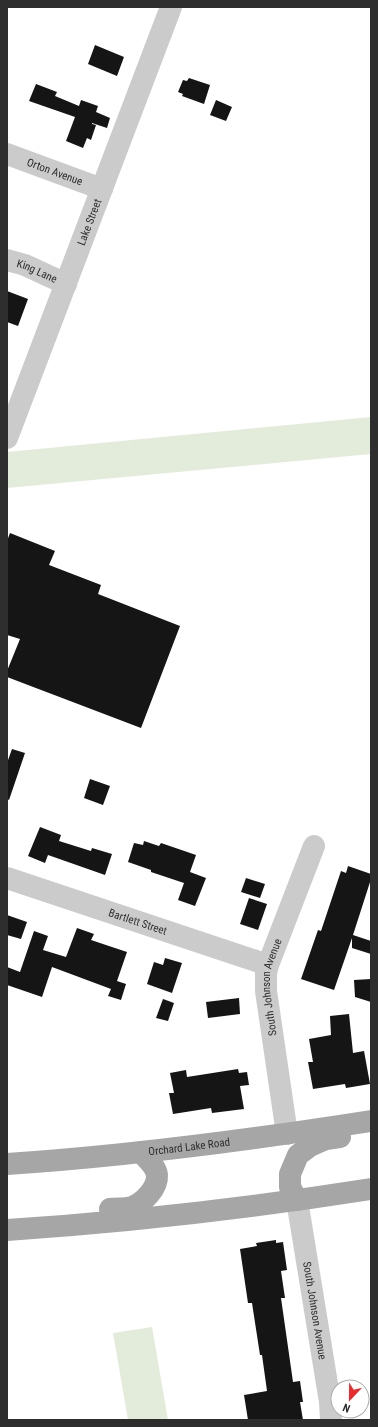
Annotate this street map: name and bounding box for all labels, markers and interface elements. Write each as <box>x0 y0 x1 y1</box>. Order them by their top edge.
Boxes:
street label: Orton Avenue <box>25 155 85 188</box>
street label: Lake Street <box>74 197 104 247</box>
street label: King Lane <box>15 257 59 286</box>
street label: Bartlett Street <box>107 906 169 937</box>
street label: South Johnson Avenue <box>260 937 284 1037</box>
street label: Orchard Lake Road <box>148 1135 231 1158</box>
street label: South Johnson Avenue <box>301 1260 329 1361</box>
north arrow <box>330 1379 370 1419</box>
text: N <box>341 1400 352 1415</box>

